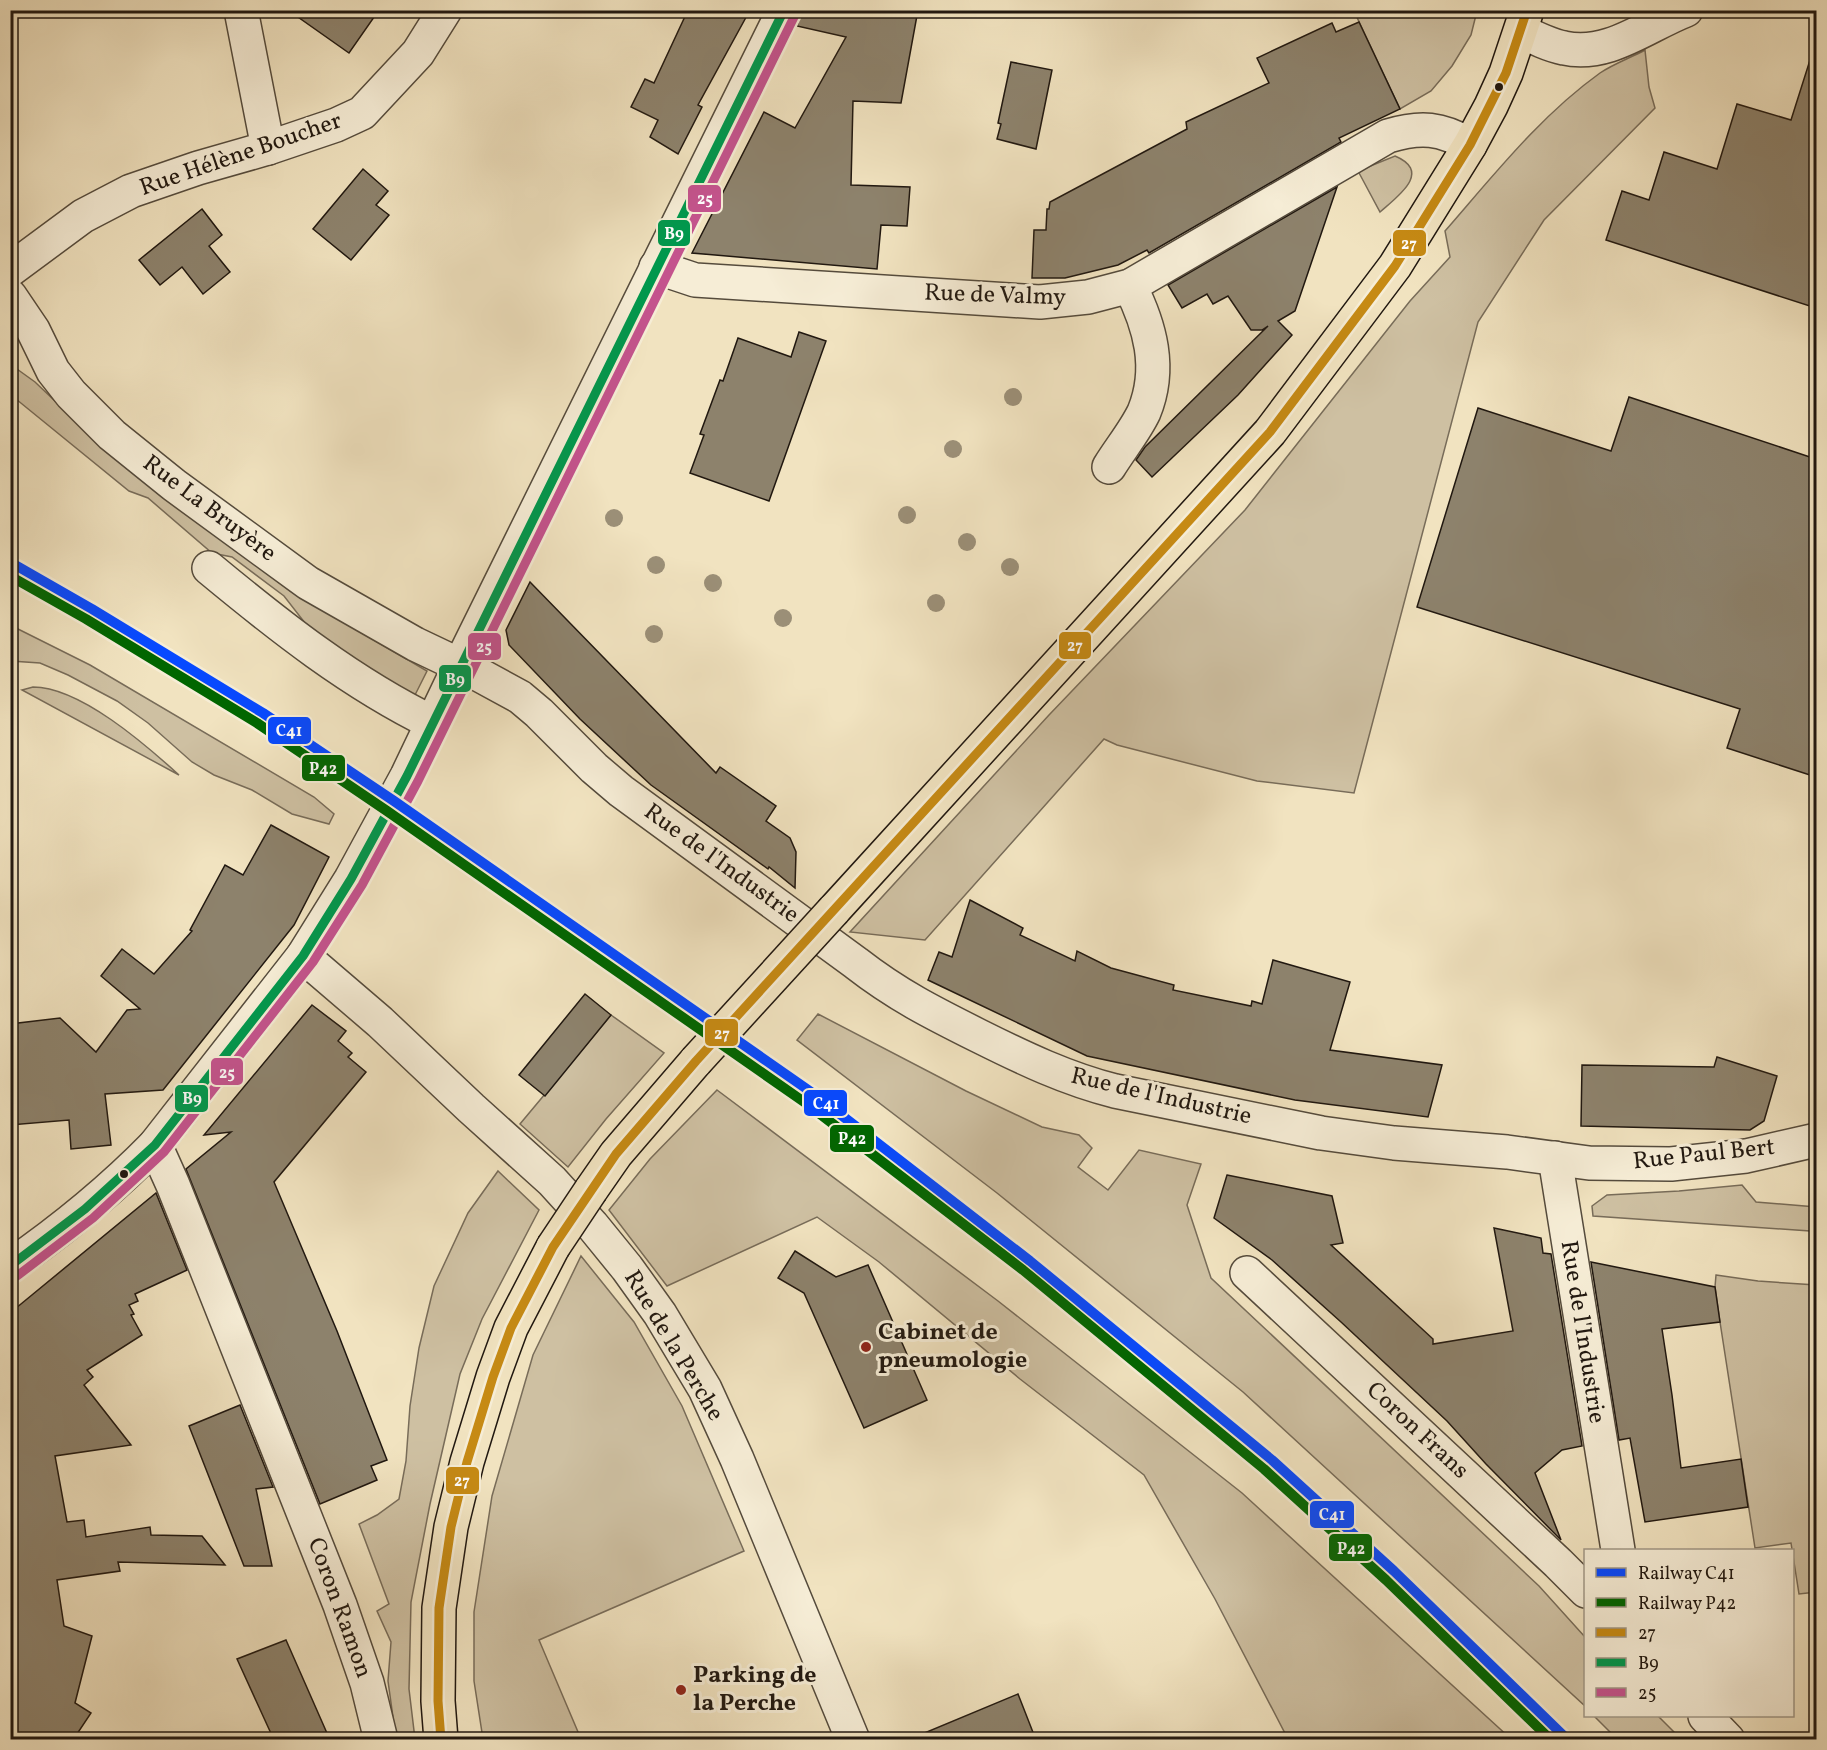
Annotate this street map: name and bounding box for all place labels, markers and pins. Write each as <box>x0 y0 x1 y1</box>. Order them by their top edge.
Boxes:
unlabelled marker <box>1493 81 1505 93</box>
unlabelled marker <box>118 1168 130 1180</box>
place label: Cabinet de pneumologie <box>878 1316 1027 1378</box>
marker: Cabinet de pneumologie <box>859 1340 873 1354</box>
place label: Parking de la Perche <box>693 1659 817 1721</box>
marker: Parking de la Perche <box>674 1683 688 1697</box>

